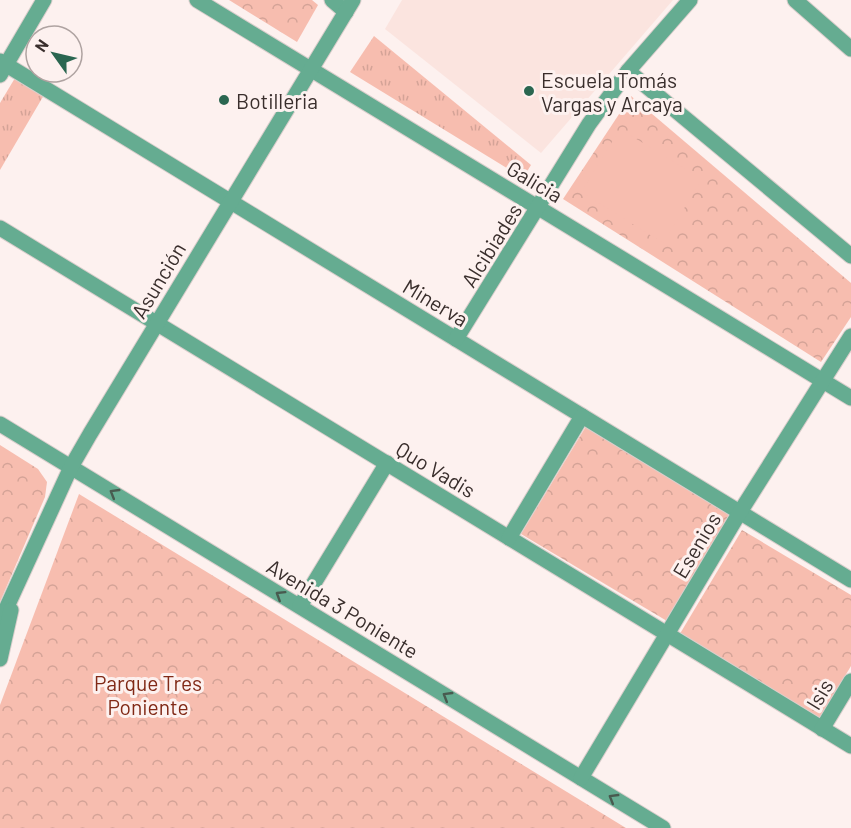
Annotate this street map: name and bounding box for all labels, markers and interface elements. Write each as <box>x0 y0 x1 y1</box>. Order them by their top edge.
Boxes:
north arrow <box>24 24 84 84</box>
text: N <box>30 36 52 55</box>
place label: Escuela Tomás Vargas y Arcaya <box>541 67 683 116</box>
marker: Escuela Tomás Vargas y Arcaya <box>522 84 536 98</box>
place label: Botilleria <box>236 88 318 113</box>
marker: Botilleria <box>217 93 231 107</box>
street label: Galicia <box>503 155 567 207</box>
street label: Alcibiades <box>455 199 527 291</box>
street label: Asunción <box>126 238 190 322</box>
street label: Minerva <box>399 273 473 331</box>
street label: Quo Vadis <box>392 436 480 502</box>
one-way arrow <box>110 489 120 501</box>
street label: Esenios <box>667 508 725 582</box>
street label: Avenida 3 Poniente <box>263 553 423 663</box>
one-way arrow <box>276 590 286 602</box>
park label: Parque Tres Poniente <box>94 670 202 719</box>
street label: Isis <box>800 674 838 714</box>
one-way arrow <box>443 692 453 704</box>
one-way arrow <box>609 793 619 805</box>

